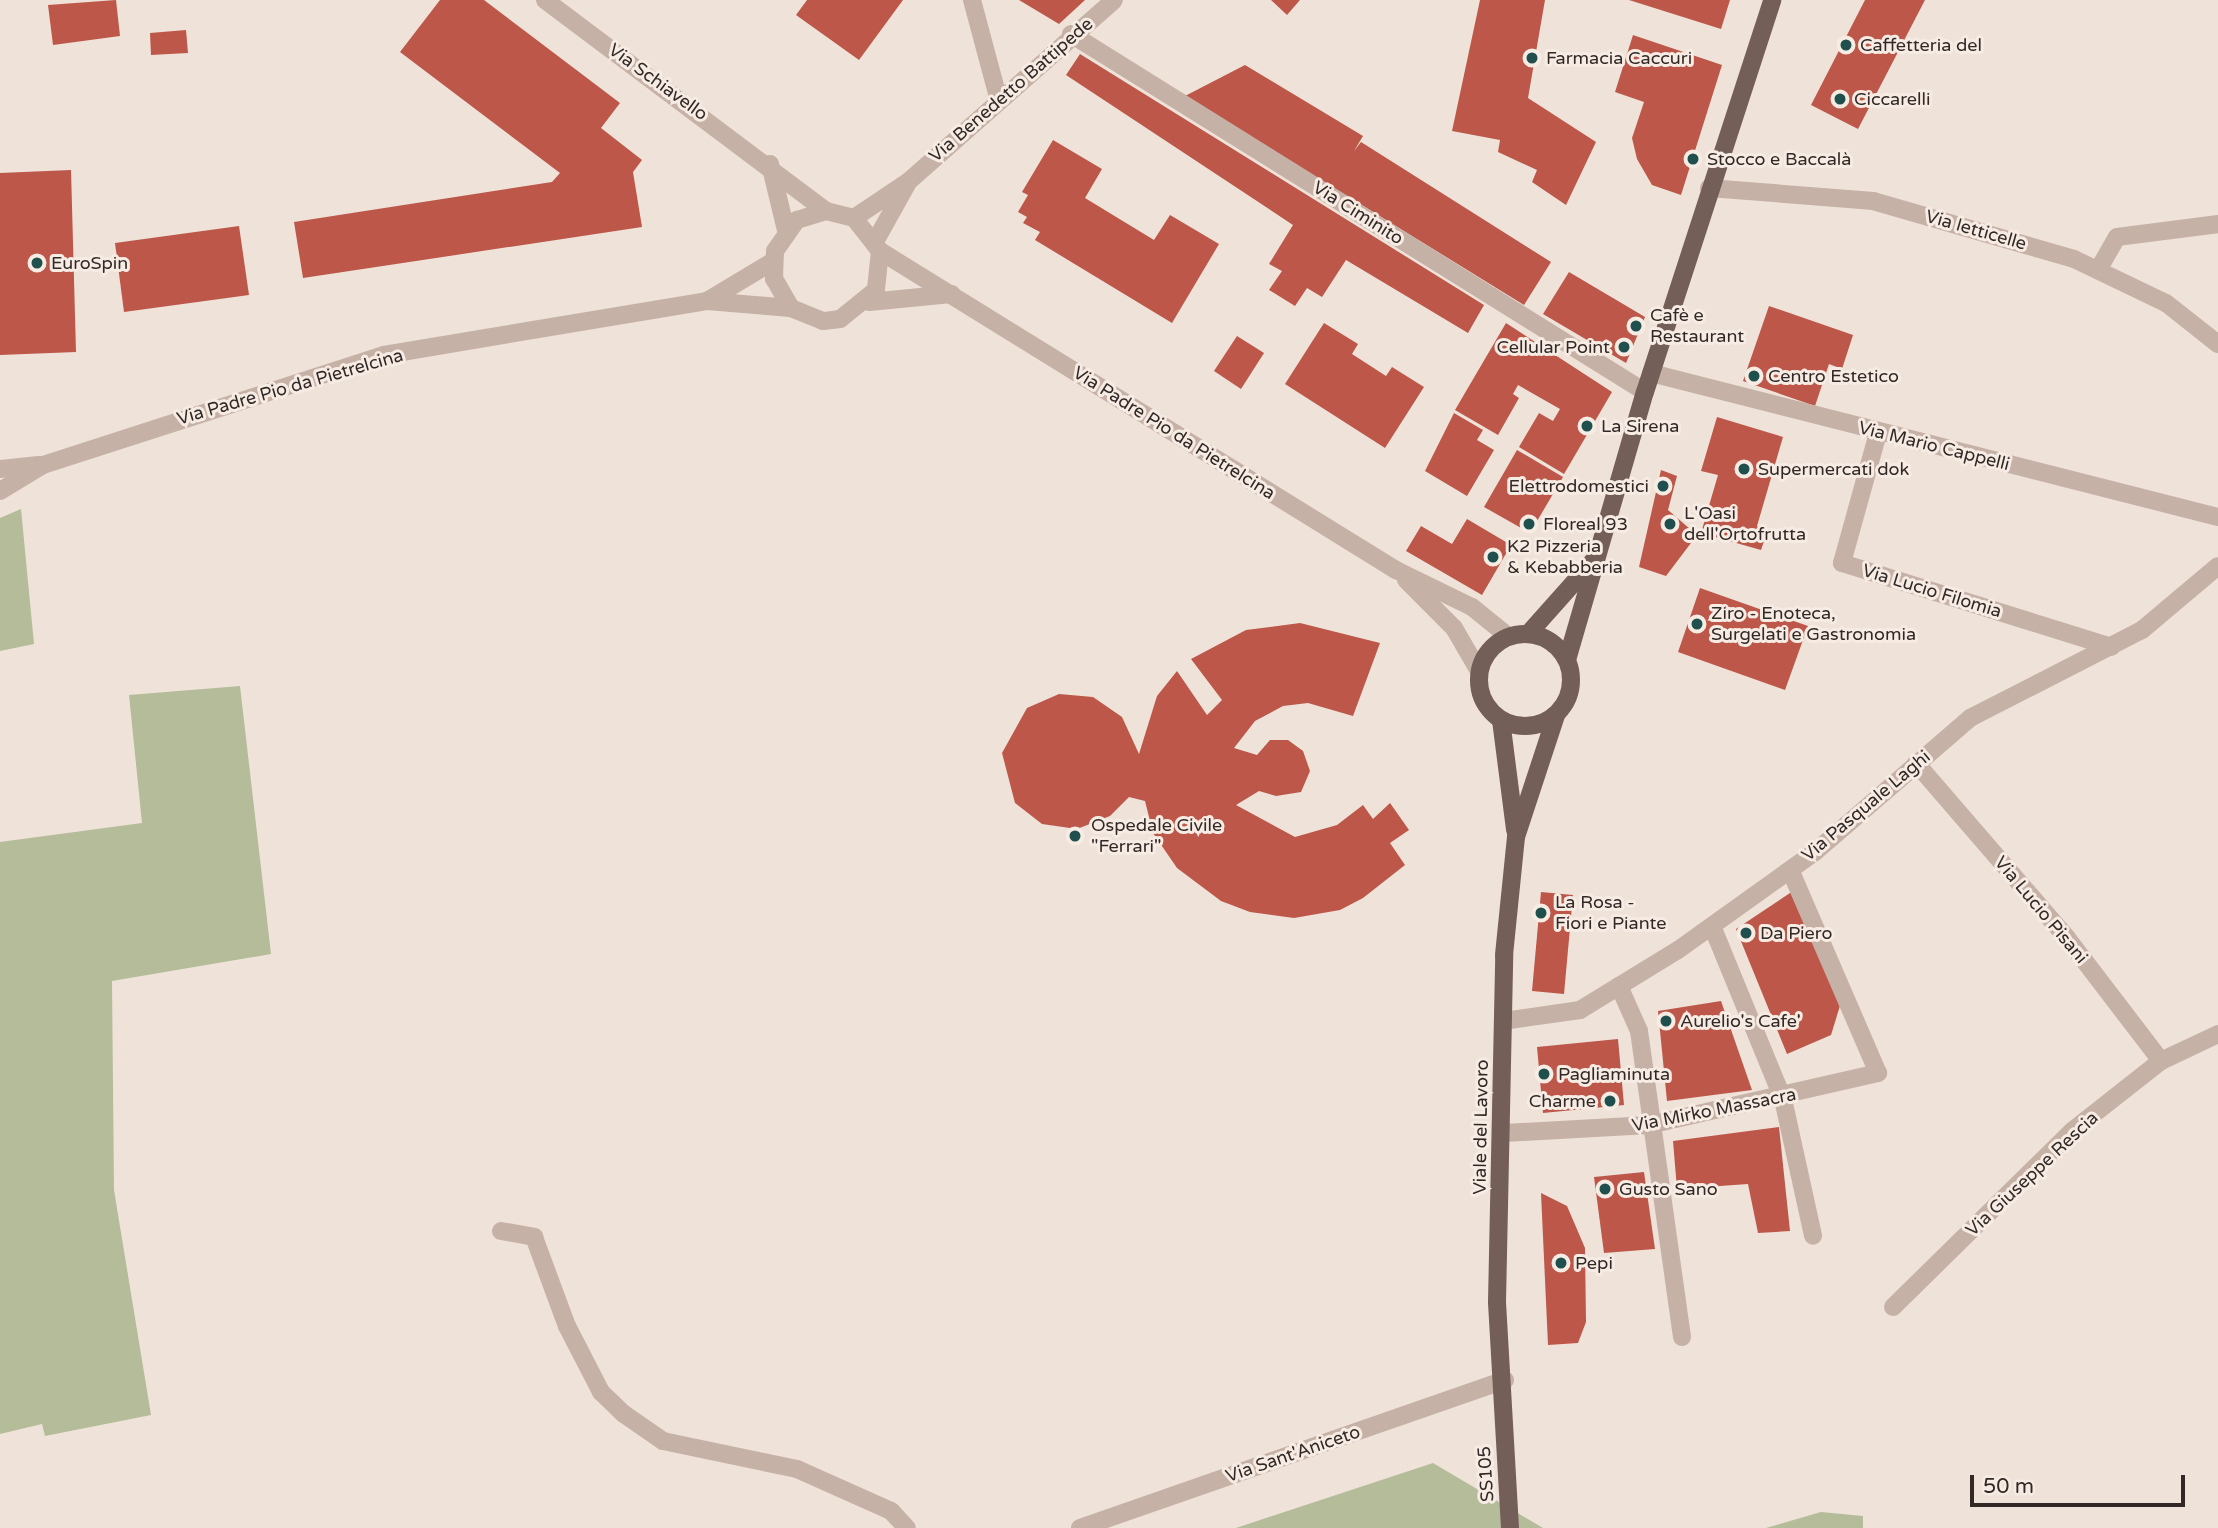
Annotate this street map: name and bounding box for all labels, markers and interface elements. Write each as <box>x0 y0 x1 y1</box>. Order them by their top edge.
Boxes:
street label: Via Benedetto Battipede <box>925 13 1097 167</box>
place label: Caffetteria del <box>1860 34 1982 56</box>
marker: Caffetteria del <box>1838 37 1854 53</box>
street label: Via Schiavello <box>604 39 712 125</box>
place label: Farmacia Caccuri <box>1546 47 1692 69</box>
marker: Farmacia Caccuri <box>1524 50 1540 66</box>
place label: Ciccarelli <box>1854 88 1930 110</box>
marker: Ciccarelli <box>1832 91 1848 107</box>
place label: Stocco e Baccalà <box>1707 148 1851 170</box>
marker: Stocco e Baccalà <box>1685 151 1701 167</box>
street label: Via Ciminito <box>1309 177 1407 249</box>
street label: Via Ietticelle <box>1923 205 2029 255</box>
place label: EuroSpin <box>51 252 128 274</box>
marker: EuroSpin <box>29 255 45 271</box>
place label: Cafè e Restaurant <box>1650 305 1744 348</box>
marker: Cafè e Restaurant <box>1628 318 1644 334</box>
place label: Cellular Point <box>1497 336 1610 358</box>
marker: Cellular Point <box>1616 339 1632 355</box>
street label: Via Padre Pio da Pietrelcina <box>174 344 406 430</box>
street label: Via Padre Pio da Pietrelcina <box>1069 362 1279 504</box>
place label: Centro Estetico <box>1768 365 1899 387</box>
marker: Centro Estetico <box>1746 368 1762 384</box>
place label: La Sirena <box>1601 415 1679 437</box>
street label: Via Mario Cappelli <box>1856 417 2012 475</box>
marker: La Sirena <box>1579 418 1595 434</box>
place label: Supermercati dok <box>1758 458 1909 480</box>
marker: Supermercati dok <box>1736 461 1752 477</box>
place label: Elettrodomestici <box>1509 475 1649 497</box>
marker: Elettrodomestici <box>1655 478 1671 494</box>
place label: L'Oasi dell'Ortofrutta <box>1684 503 1806 546</box>
place label: Floreal 93 <box>1543 513 1628 535</box>
marker: Floreal 93 <box>1521 516 1537 532</box>
marker: L'Oasi dell'Ortofrutta <box>1662 516 1678 532</box>
place label: K2 Pizzeria & Kebabberia <box>1507 536 1623 578</box>
marker: K2 Pizzeria & Kebabberia <box>1485 549 1501 565</box>
street label: Via Lucio Filomia <box>1860 560 2004 622</box>
place label: Ziro - Enoteca, Surgelati e Gastronomia <box>1711 603 1916 646</box>
marker: Ziro - Enoteca, Surgelati e Gastronomia <box>1689 616 1705 632</box>
street label: Via Pasquale Laghi <box>1797 746 1935 866</box>
place label: Ospedale Civile "Ferrari" <box>1091 815 1222 858</box>
marker: Ospedale Civile "Ferrari" <box>1065 826 1085 846</box>
street label: Via Lucio Pisani <box>1990 852 2092 968</box>
place label: La Rosa - Fiori e Piante <box>1555 892 1666 934</box>
marker: La Rosa - Fiori e Piante <box>1533 905 1549 921</box>
place label: Da Piero <box>1760 922 1832 944</box>
marker: Da Piero <box>1738 925 1754 941</box>
place label: Aurelio's Cafe' <box>1680 1010 1801 1032</box>
marker: Aurelio's Cafe' <box>1658 1013 1674 1029</box>
street label: Viale del Lavoro <box>1469 1059 1493 1195</box>
place label: Pagliaminuta <box>1558 1063 1670 1085</box>
marker: Pagliaminuta <box>1536 1066 1552 1082</box>
street label: Via Mirko Massacra <box>1630 1083 1798 1137</box>
place label: Charme <box>1529 1090 1596 1112</box>
marker: Charme <box>1602 1093 1618 1109</box>
street label: Via Giuseppe Rescia <box>1961 1107 2103 1241</box>
place label: Gusto Sano <box>1619 1178 1718 1200</box>
marker: Gusto Sano <box>1597 1181 1613 1197</box>
place label: Pepi <box>1575 1252 1613 1274</box>
marker: Pepi <box>1553 1255 1569 1271</box>
street label: Via Sant'Aniceto <box>1223 1421 1363 1487</box>
street label: SS105 <box>1473 1445 1499 1503</box>
scale bar <box>1973 1462 2188 1506</box>
text: 50 m <box>1983 1474 2034 1499</box>

